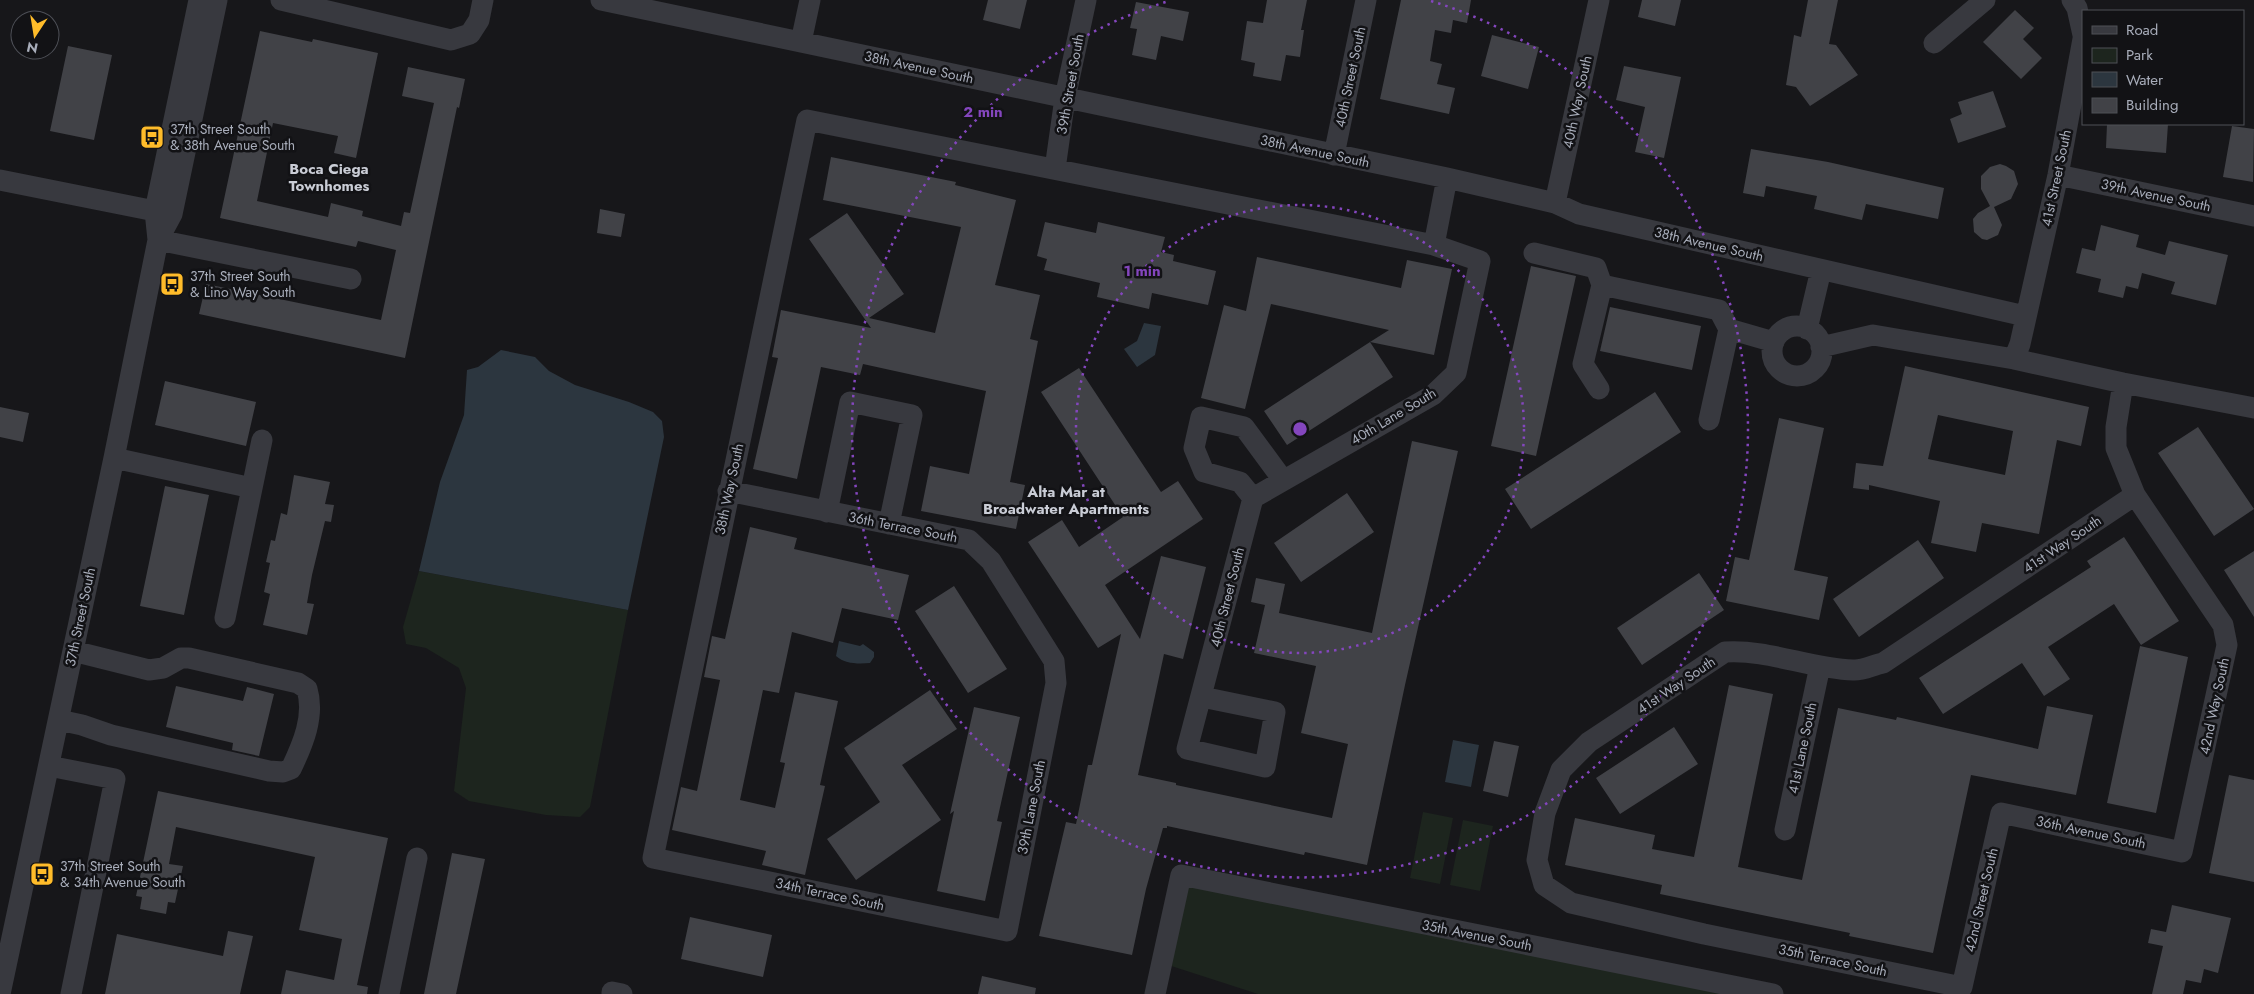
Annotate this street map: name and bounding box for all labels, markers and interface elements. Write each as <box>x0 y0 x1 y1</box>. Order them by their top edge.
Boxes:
north arrow <box>10 10 60 60</box>
legend <box>2082 10 2244 125</box>
text: Road <box>2126 19 2158 41</box>
street label: 40th Street South <box>1330 25 1370 129</box>
street label: 39th Street South <box>1051 32 1089 136</box>
text: N <box>25 37 40 59</box>
text: Park <box>2126 44 2153 66</box>
street label: 38th Avenue South <box>862 46 976 88</box>
street label: 40th Way South <box>1557 54 1597 150</box>
text: Water <box>2126 69 2164 91</box>
text: Building <box>2126 94 2178 116</box>
text: 2 min <box>963 101 1003 123</box>
place label: 37th Street South & 38th Avenue South <box>170 119 295 155</box>
bus stop icon: 37th Street South & 38th Avenue South <box>139 124 165 150</box>
street label: 41st Street South <box>2036 128 2076 228</box>
street label: 38th Avenue South <box>1258 130 1372 172</box>
district label: Boca Ciega Townhomes <box>289 158 370 197</box>
street label: 39th Avenue South <box>2099 174 2213 216</box>
street label: 38th Avenue South <box>1652 222 1766 266</box>
text: 1 min <box>1123 260 1161 282</box>
place label: 37th Street South & Lino Way South <box>190 266 296 302</box>
bus stop icon: 37th Street South & Lino Way South <box>159 271 185 297</box>
street label: 40th Lane South <box>1346 383 1440 449</box>
centre of rings <box>1291 420 1309 438</box>
street label: 38th Way South <box>710 441 748 537</box>
district label: Alta Mar at Broadwater Apartments <box>983 481 1149 520</box>
street label: 36th Terrace South <box>847 507 959 547</box>
street label: 41st Way South <box>2019 510 2105 578</box>
street label: 40th Street South <box>1205 545 1249 649</box>
street label: 37th Street South <box>60 566 100 668</box>
street label: 41st Way South <box>1633 651 1719 719</box>
street label: 42nd Way South <box>2194 656 2234 756</box>
street label: 41st Lane South <box>1783 701 1821 795</box>
street label: 39th Lane South <box>1012 758 1050 856</box>
street label: 36th Avenue South <box>2034 811 2148 853</box>
street label: 42nd Street South <box>1959 846 2003 954</box>
place label: 37th Street South & 34th Avenue South <box>60 856 186 892</box>
bus stop icon: 37th Street South & 34th Avenue South <box>29 861 55 887</box>
street label: 34th Terrace South <box>774 873 886 915</box>
street label: 35th Avenue South <box>1420 915 1534 955</box>
street label: 35th Terrace South <box>1777 939 1889 981</box>

